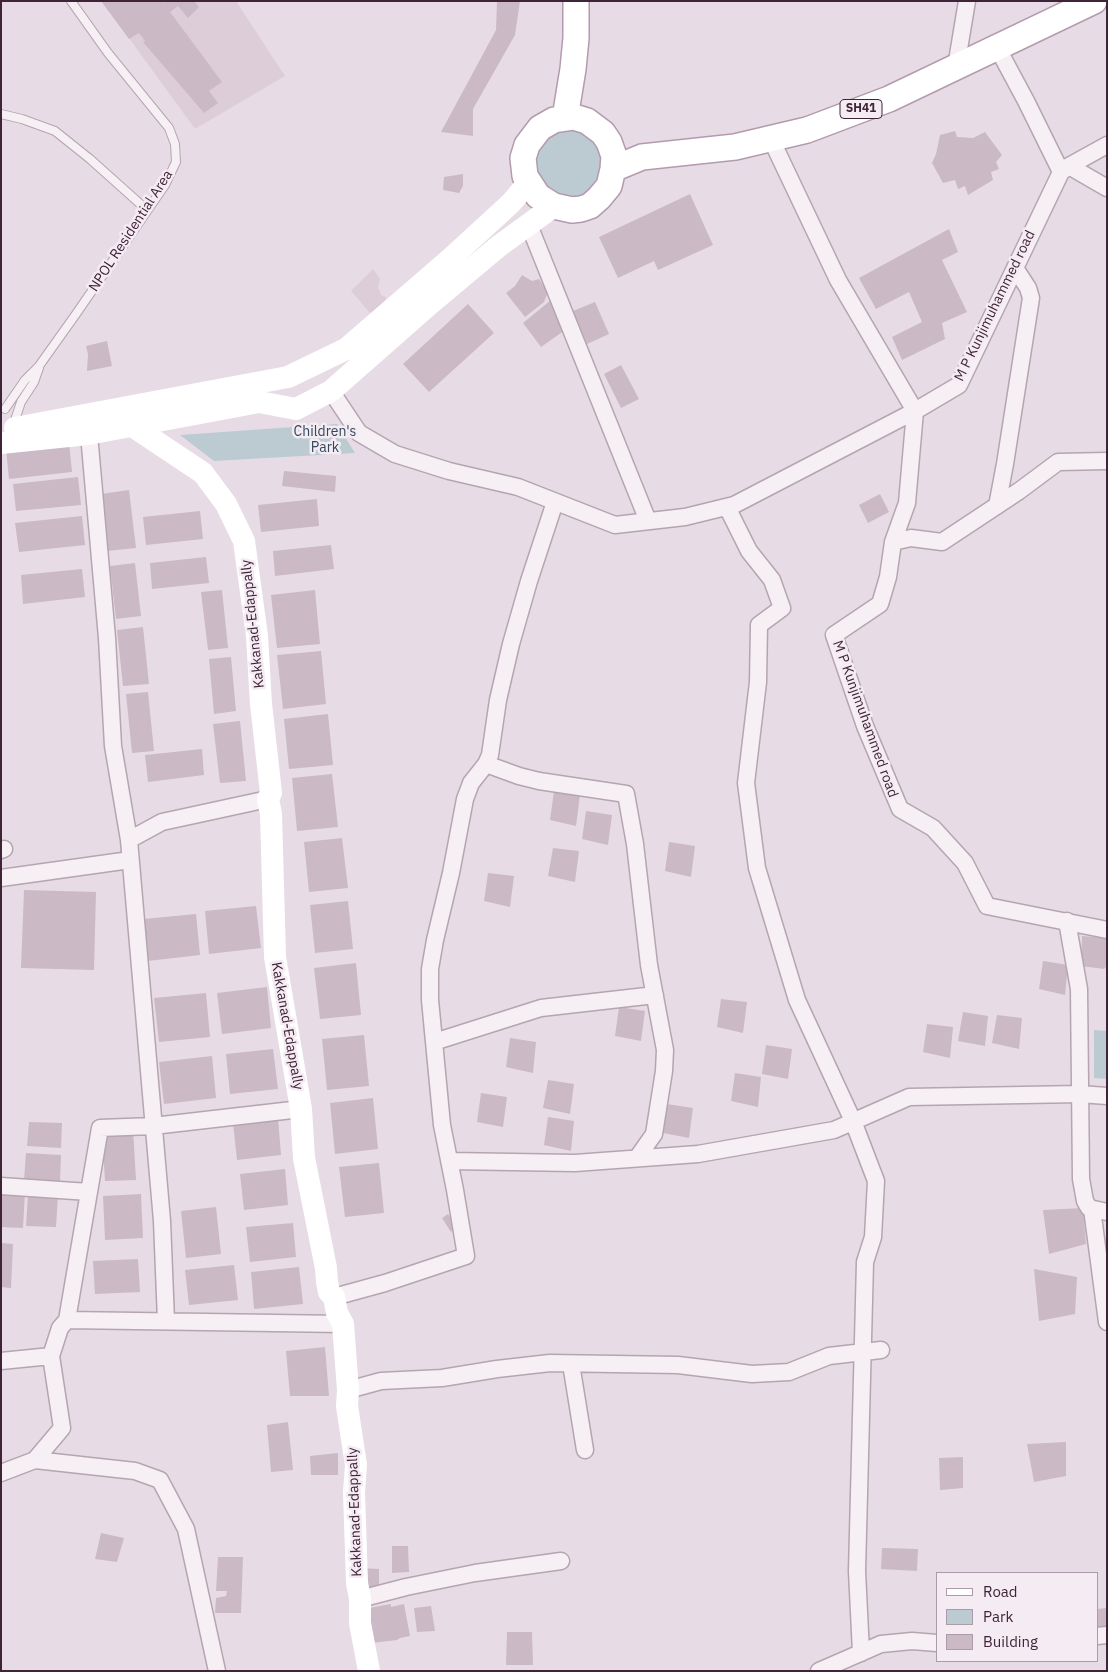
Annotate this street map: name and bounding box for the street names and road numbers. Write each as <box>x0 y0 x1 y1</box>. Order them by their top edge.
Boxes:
road number: SH41 <box>840 100 882 118</box>
street label: NPOL Residential Area <box>85 167 177 295</box>
street label: M P Kunjimuhammed road <box>951 228 1039 384</box>
street label: Kakkanad-Edappally <box>238 559 268 689</box>
street label: M P Kunjimuhammed road <box>829 638 901 800</box>
street label: Kakkanad-Edappally <box>268 961 306 1091</box>
street label: Kakkanad-Edappally <box>344 1447 366 1577</box>

